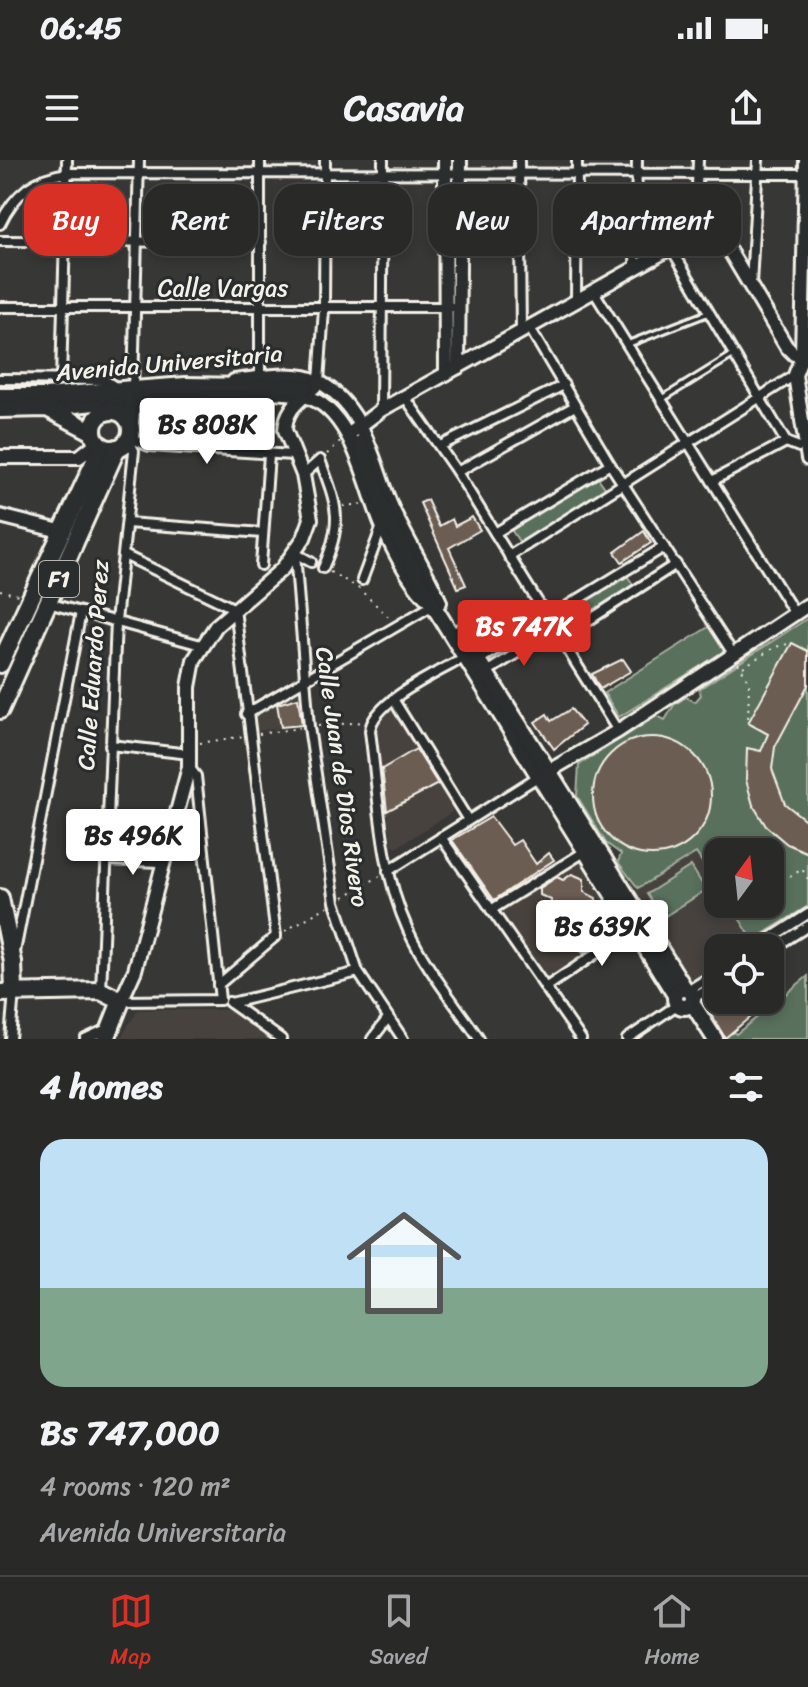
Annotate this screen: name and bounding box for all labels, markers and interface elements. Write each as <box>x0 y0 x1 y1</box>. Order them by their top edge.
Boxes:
text: 06:45 <box>40 1 122 55</box>
text: Casavia <box>344 76 464 140</box>
icon: menu <box>40 86 84 130</box>
icon: share <box>724 86 768 130</box>
chip: Buy <box>24 184 127 256</box>
chip: Rent <box>143 184 258 256</box>
chip: Filters <box>274 184 412 256</box>
chip: New <box>428 184 537 256</box>
chip: Apartment <box>553 184 741 256</box>
street label: Calle Vargas <box>158 267 288 309</box>
street label: Avenida Universitaria <box>53 332 284 394</box>
pin: Bs 808K <box>133 398 281 466</box>
text: Bs 808K <box>158 401 256 447</box>
street label: Calle Eduardo Perez <box>65 558 121 772</box>
road number: F1 <box>39 561 79 597</box>
pin: Bs 747K <box>450 600 598 668</box>
text: Bs 747K <box>476 603 572 649</box>
street label: Calle Juan de Dios Rivero <box>303 644 381 910</box>
pin: Bs 496K <box>59 809 207 877</box>
text: Bs 496K <box>84 812 182 858</box>
north arrow <box>704 838 784 918</box>
map controls <box>704 838 784 1014</box>
pin: Bs 639K <box>528 900 676 968</box>
text: Bs 639K <box>554 903 650 949</box>
button: locate <box>704 934 784 1014</box>
text: 4 homes <box>40 1057 163 1117</box>
icon: filters <box>724 1065 768 1109</box>
icon: home <box>332 1191 476 1335</box>
text: Bs 747,000 <box>40 1403 220 1463</box>
text: 4 rooms · 120 m² <box>40 1463 231 1509</box>
text: Avenida Universitaria <box>40 1509 286 1555</box>
tab: Map <box>109 1589 153 1676</box>
tab: Saved <box>370 1589 428 1676</box>
tab: Home <box>645 1589 699 1676</box>

